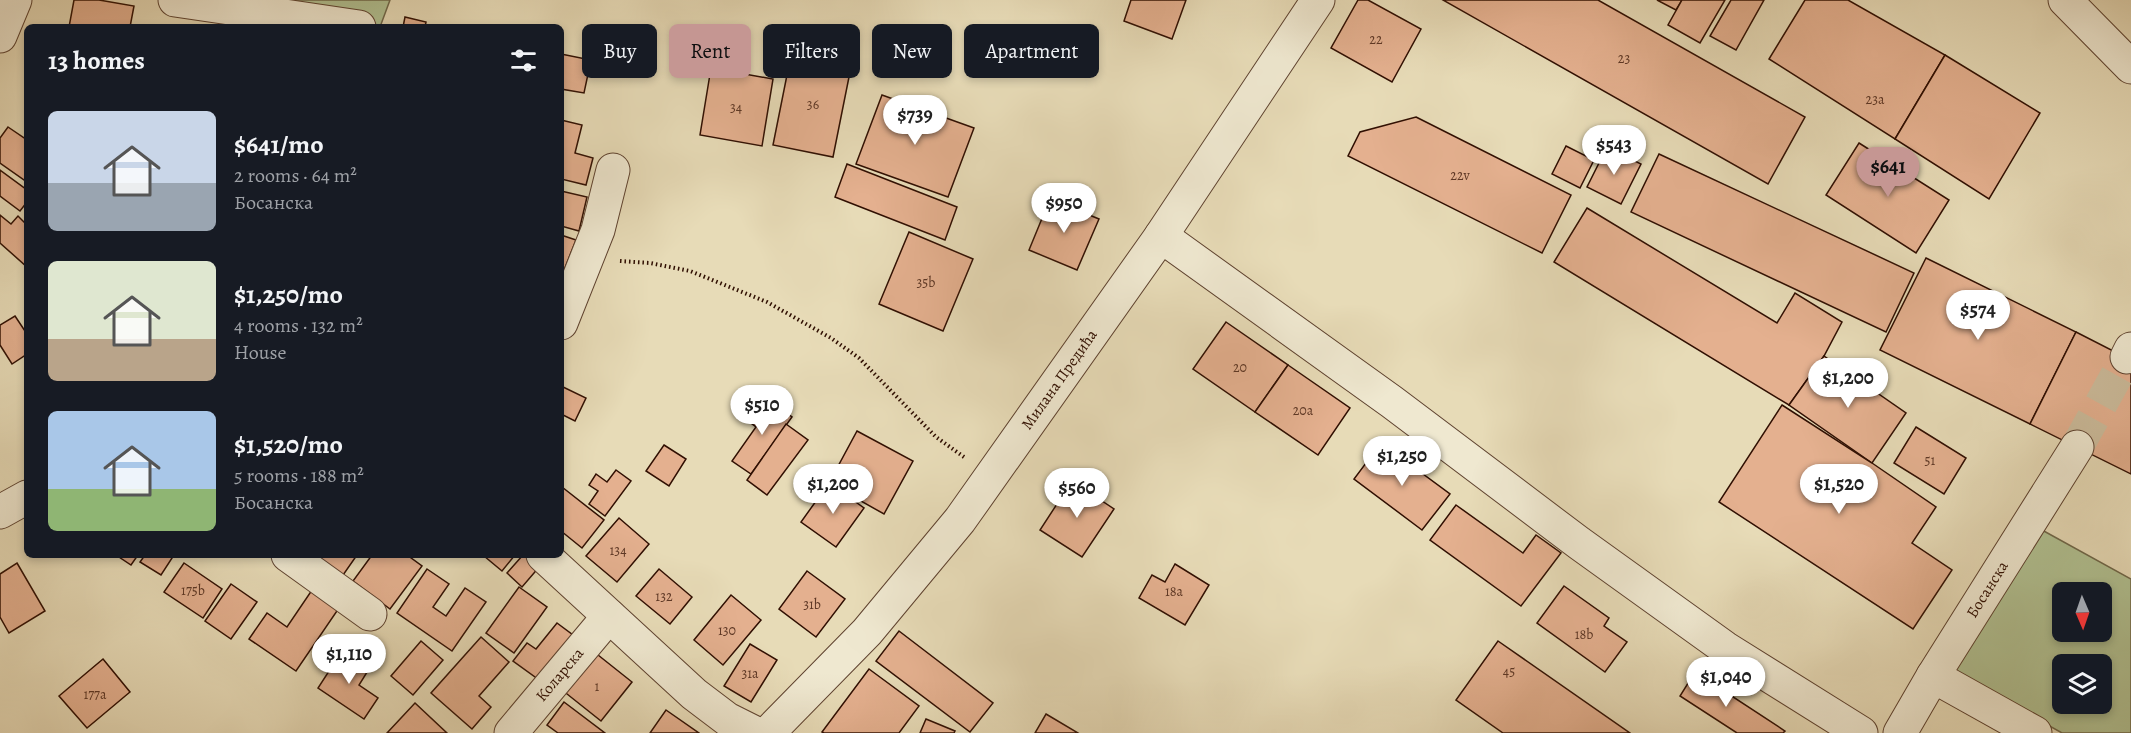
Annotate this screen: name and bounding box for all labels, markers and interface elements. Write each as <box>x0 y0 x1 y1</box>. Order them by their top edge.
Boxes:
chip: Buy <box>582 24 657 78</box>
chip: Rent <box>669 24 751 78</box>
chip: Filters <box>763 24 860 78</box>
chip: New <box>872 24 952 78</box>
chip: Apartment <box>964 24 1099 78</box>
house number: 22 <box>1369 30 1383 49</box>
text: 13 homes <box>48 43 145 78</box>
icon: filters <box>507 44 540 77</box>
house number: 23 <box>1618 49 1630 68</box>
house number: 23a <box>1866 90 1885 109</box>
house number: 36 <box>807 95 819 114</box>
pin: $739 <box>879 95 951 146</box>
house number: 34 <box>730 98 742 117</box>
text: $739 <box>897 101 933 128</box>
pin: $543 <box>1578 125 1650 176</box>
text: $641/mo <box>234 127 324 162</box>
text: $543 <box>1596 131 1632 158</box>
icon: home <box>96 135 168 207</box>
pin: $641 <box>1852 147 1924 198</box>
text: $641 <box>1870 153 1906 180</box>
text: 2 rooms · 64 m² <box>234 162 357 189</box>
house number: 22v <box>1450 166 1471 185</box>
pin: $950 <box>1028 183 1100 234</box>
text: Босанска <box>234 189 313 216</box>
text: $950 <box>1045 189 1083 216</box>
house number: 35b <box>917 273 935 292</box>
text: $1,250/mo <box>234 277 343 312</box>
icon: home <box>96 285 168 357</box>
pin: $574 <box>1942 290 2014 341</box>
text: $574 <box>1960 296 1996 323</box>
text: 4 rooms · 132 m² <box>234 312 363 339</box>
street label: Милана Предића <box>1016 324 1103 434</box>
text: House <box>234 339 286 366</box>
house number: 20 <box>1233 358 1247 377</box>
pin: $1,200 <box>1799 358 1897 409</box>
text: $1,200 <box>1822 364 1874 391</box>
pin: $510 <box>726 385 798 436</box>
text: $510 <box>744 391 780 418</box>
house number: 20a <box>1293 401 1314 420</box>
text: $1,520/mo <box>234 427 343 462</box>
icon: home <box>96 435 168 507</box>
pin: $1,250 <box>1353 436 1451 487</box>
text: $1,250 <box>1377 442 1427 469</box>
house number: 51 <box>1925 451 1936 470</box>
text: 5 rooms · 188 m² <box>234 462 364 489</box>
pin: $1,200 <box>784 464 882 515</box>
pin: $1,520 <box>1790 464 1888 515</box>
pin: $560 <box>1041 468 1113 519</box>
text: $1,200 <box>807 470 859 497</box>
text: $1,520 <box>1814 470 1864 497</box>
text: $560 <box>1058 474 1096 501</box>
text: Босанска <box>234 489 313 516</box>
house number: 134 <box>610 541 626 560</box>
street label: Босанска <box>1961 556 2014 622</box>
house number: 175b <box>181 581 205 600</box>
house number: 18a <box>1165 582 1184 601</box>
north arrow <box>2052 582 2112 642</box>
map controls <box>2052 582 2112 714</box>
house number: 132 <box>655 587 673 606</box>
house number: 31b <box>803 595 821 614</box>
house number: 130 <box>718 621 736 640</box>
house number: 18b <box>1575 625 1593 644</box>
pin: $1,110 <box>300 634 398 685</box>
text: $1,110 <box>326 640 372 667</box>
street label: Коларска <box>531 643 589 706</box>
button: layers <box>2052 654 2112 714</box>
pin: $1,040 <box>1677 657 1775 708</box>
house number: 45 <box>1503 662 1515 681</box>
text: $1,040 <box>1700 663 1752 690</box>
house number: 31a <box>741 664 759 683</box>
house number: 1 <box>595 677 600 696</box>
house number: 177a <box>83 685 107 704</box>

